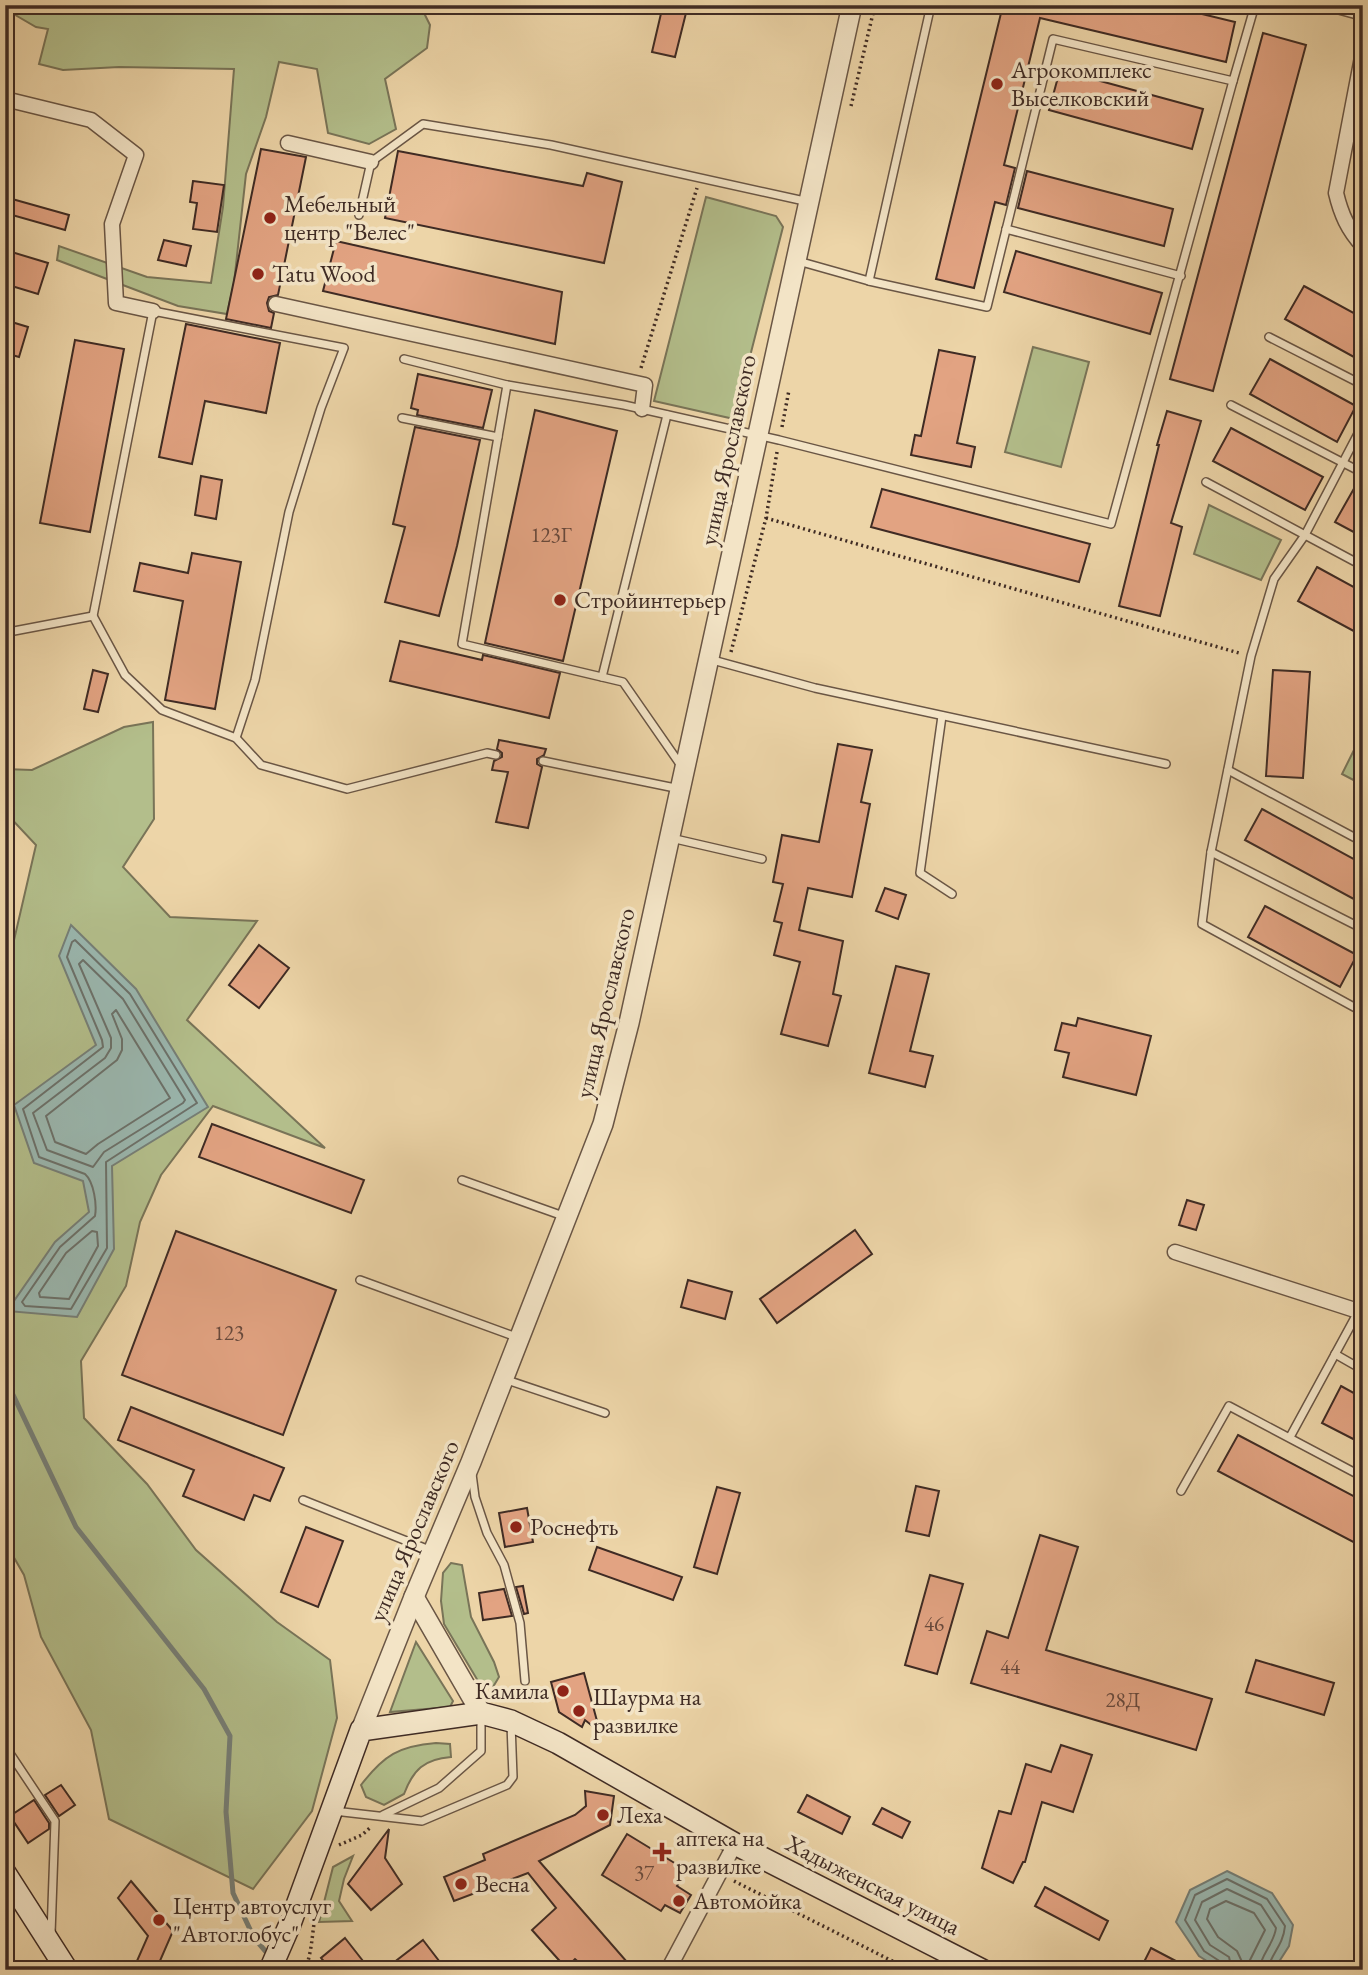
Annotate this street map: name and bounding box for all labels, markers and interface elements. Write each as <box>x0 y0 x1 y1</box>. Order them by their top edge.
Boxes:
place label: Агрокомплекс Выселковский <box>1010 54 1152 113</box>
marker: Агрокомплекс Выселковский <box>989 76 1005 92</box>
place label: Мебельный центр "Велес" <box>284 188 415 247</box>
marker: Мебельный центр "Велес" <box>262 210 278 226</box>
place label: Tatu Wood <box>272 258 376 289</box>
marker: Tatu Wood <box>250 266 266 282</box>
street label: улица Ярославского <box>692 351 763 548</box>
house number: 123Г <box>530 521 572 548</box>
place label: Стройинтерьер <box>574 584 726 615</box>
marker: Стройинтерьер <box>552 592 568 608</box>
street label: улица Ярославского <box>568 905 642 1101</box>
house number: 123 <box>214 1319 244 1346</box>
street label: улица Ярославского <box>361 1435 466 1626</box>
place label: Роснефть <box>530 1511 619 1542</box>
marker: Роснефть <box>508 1519 524 1535</box>
house number: 46 <box>924 1610 944 1637</box>
house number: 44 <box>1000 1653 1021 1680</box>
place label: Камила <box>475 1675 549 1706</box>
place label: Шаурма на развилке <box>593 1681 702 1740</box>
marker: Камила <box>555 1683 571 1699</box>
house number: 28Д <box>1106 1686 1140 1713</box>
marker: Шаурма на развилке <box>571 1703 587 1719</box>
place label: Леха <box>617 1799 663 1830</box>
marker: Леха <box>595 1807 611 1823</box>
place label: аптека на развилке <box>676 1822 765 1881</box>
street label: Хадыженская улица <box>780 1827 966 1942</box>
marker: аптека на развилке <box>654 1844 670 1860</box>
house number: 37 <box>634 1859 655 1886</box>
place label: Весна <box>475 1868 530 1899</box>
marker: Весна <box>453 1876 469 1892</box>
place label: Автомойка <box>692 1885 802 1916</box>
place label: Центр автоуслуг "Автоглобус" <box>173 1890 332 1949</box>
marker: Автомойка <box>671 1893 687 1909</box>
marker: Центр автоуслуг "Автоглобус" <box>151 1912 167 1928</box>

